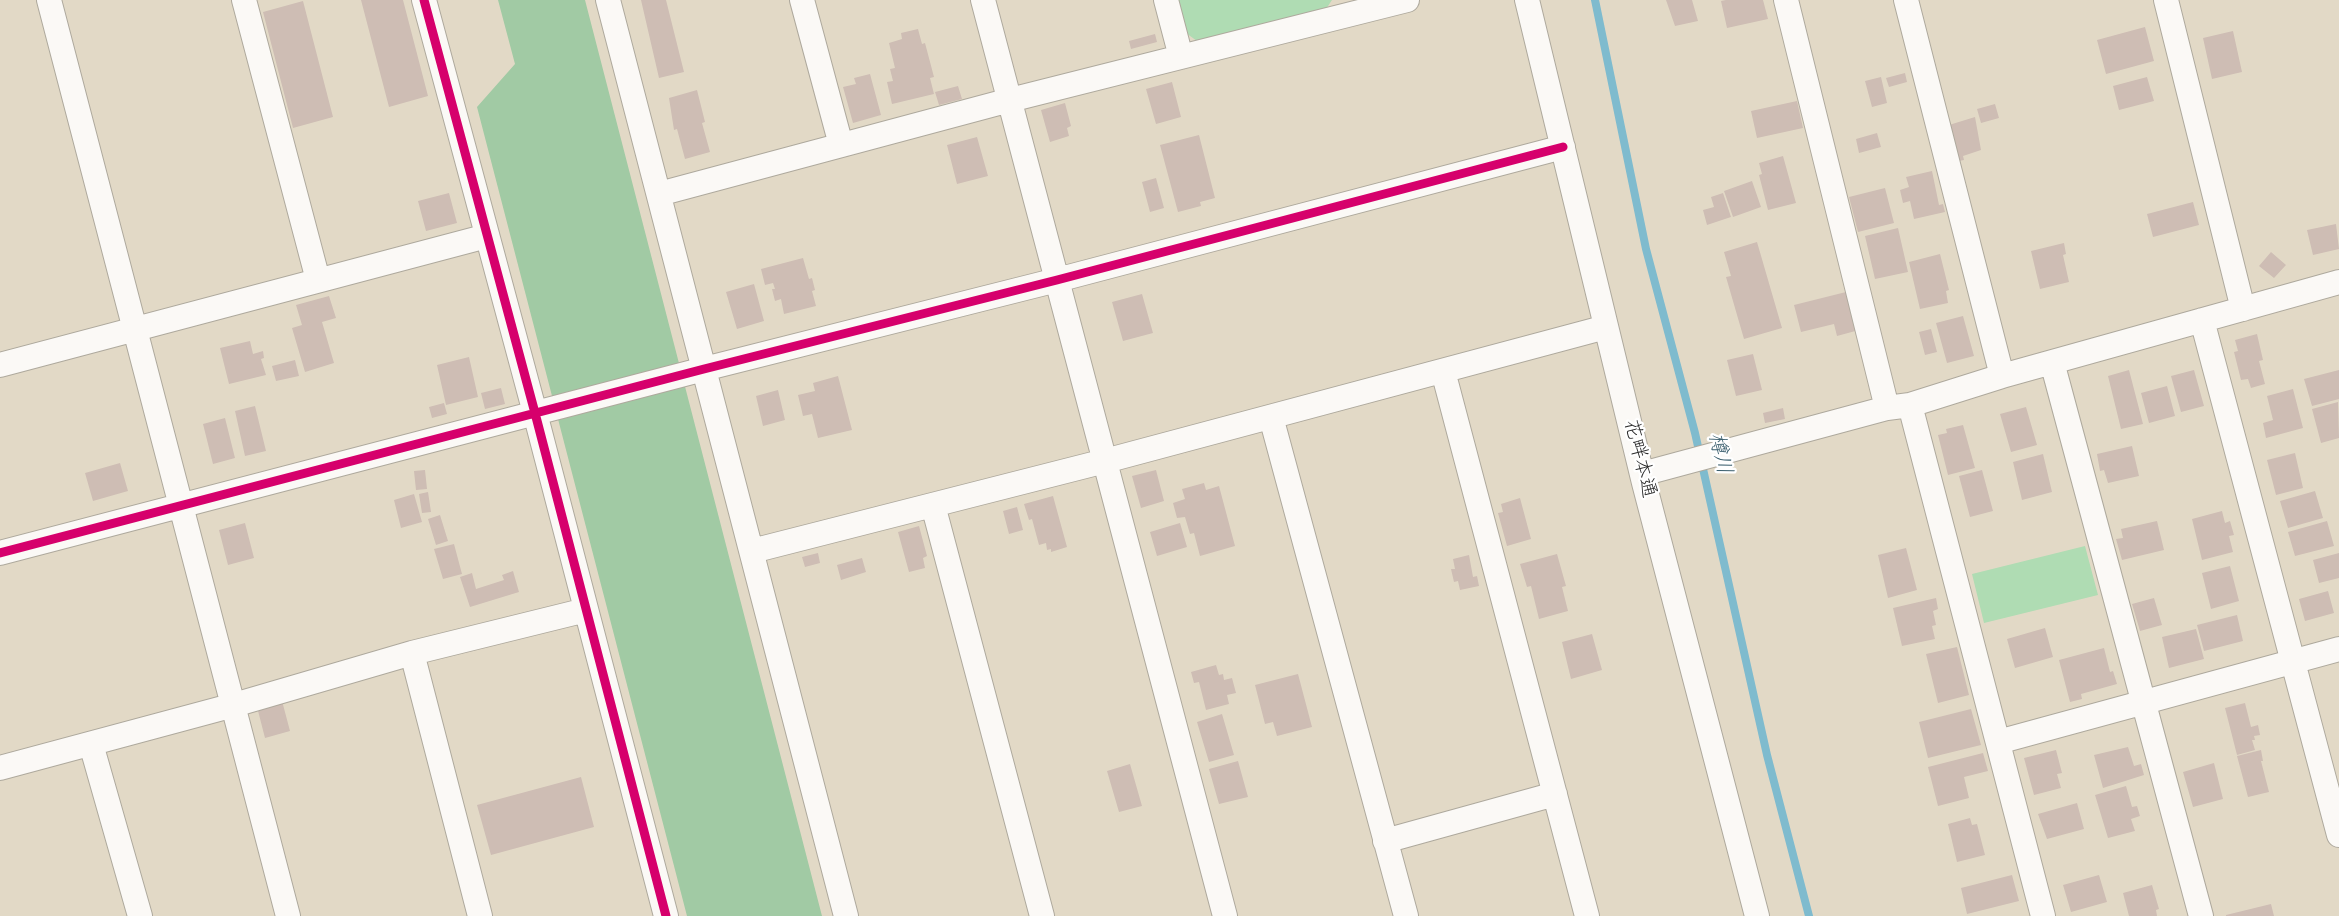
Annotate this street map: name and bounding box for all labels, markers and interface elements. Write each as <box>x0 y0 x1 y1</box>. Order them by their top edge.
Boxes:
street label: 花畔本通 <box>1617 417 1659 501</box>
water label: 樽川 <box>1701 431 1735 477</box>

